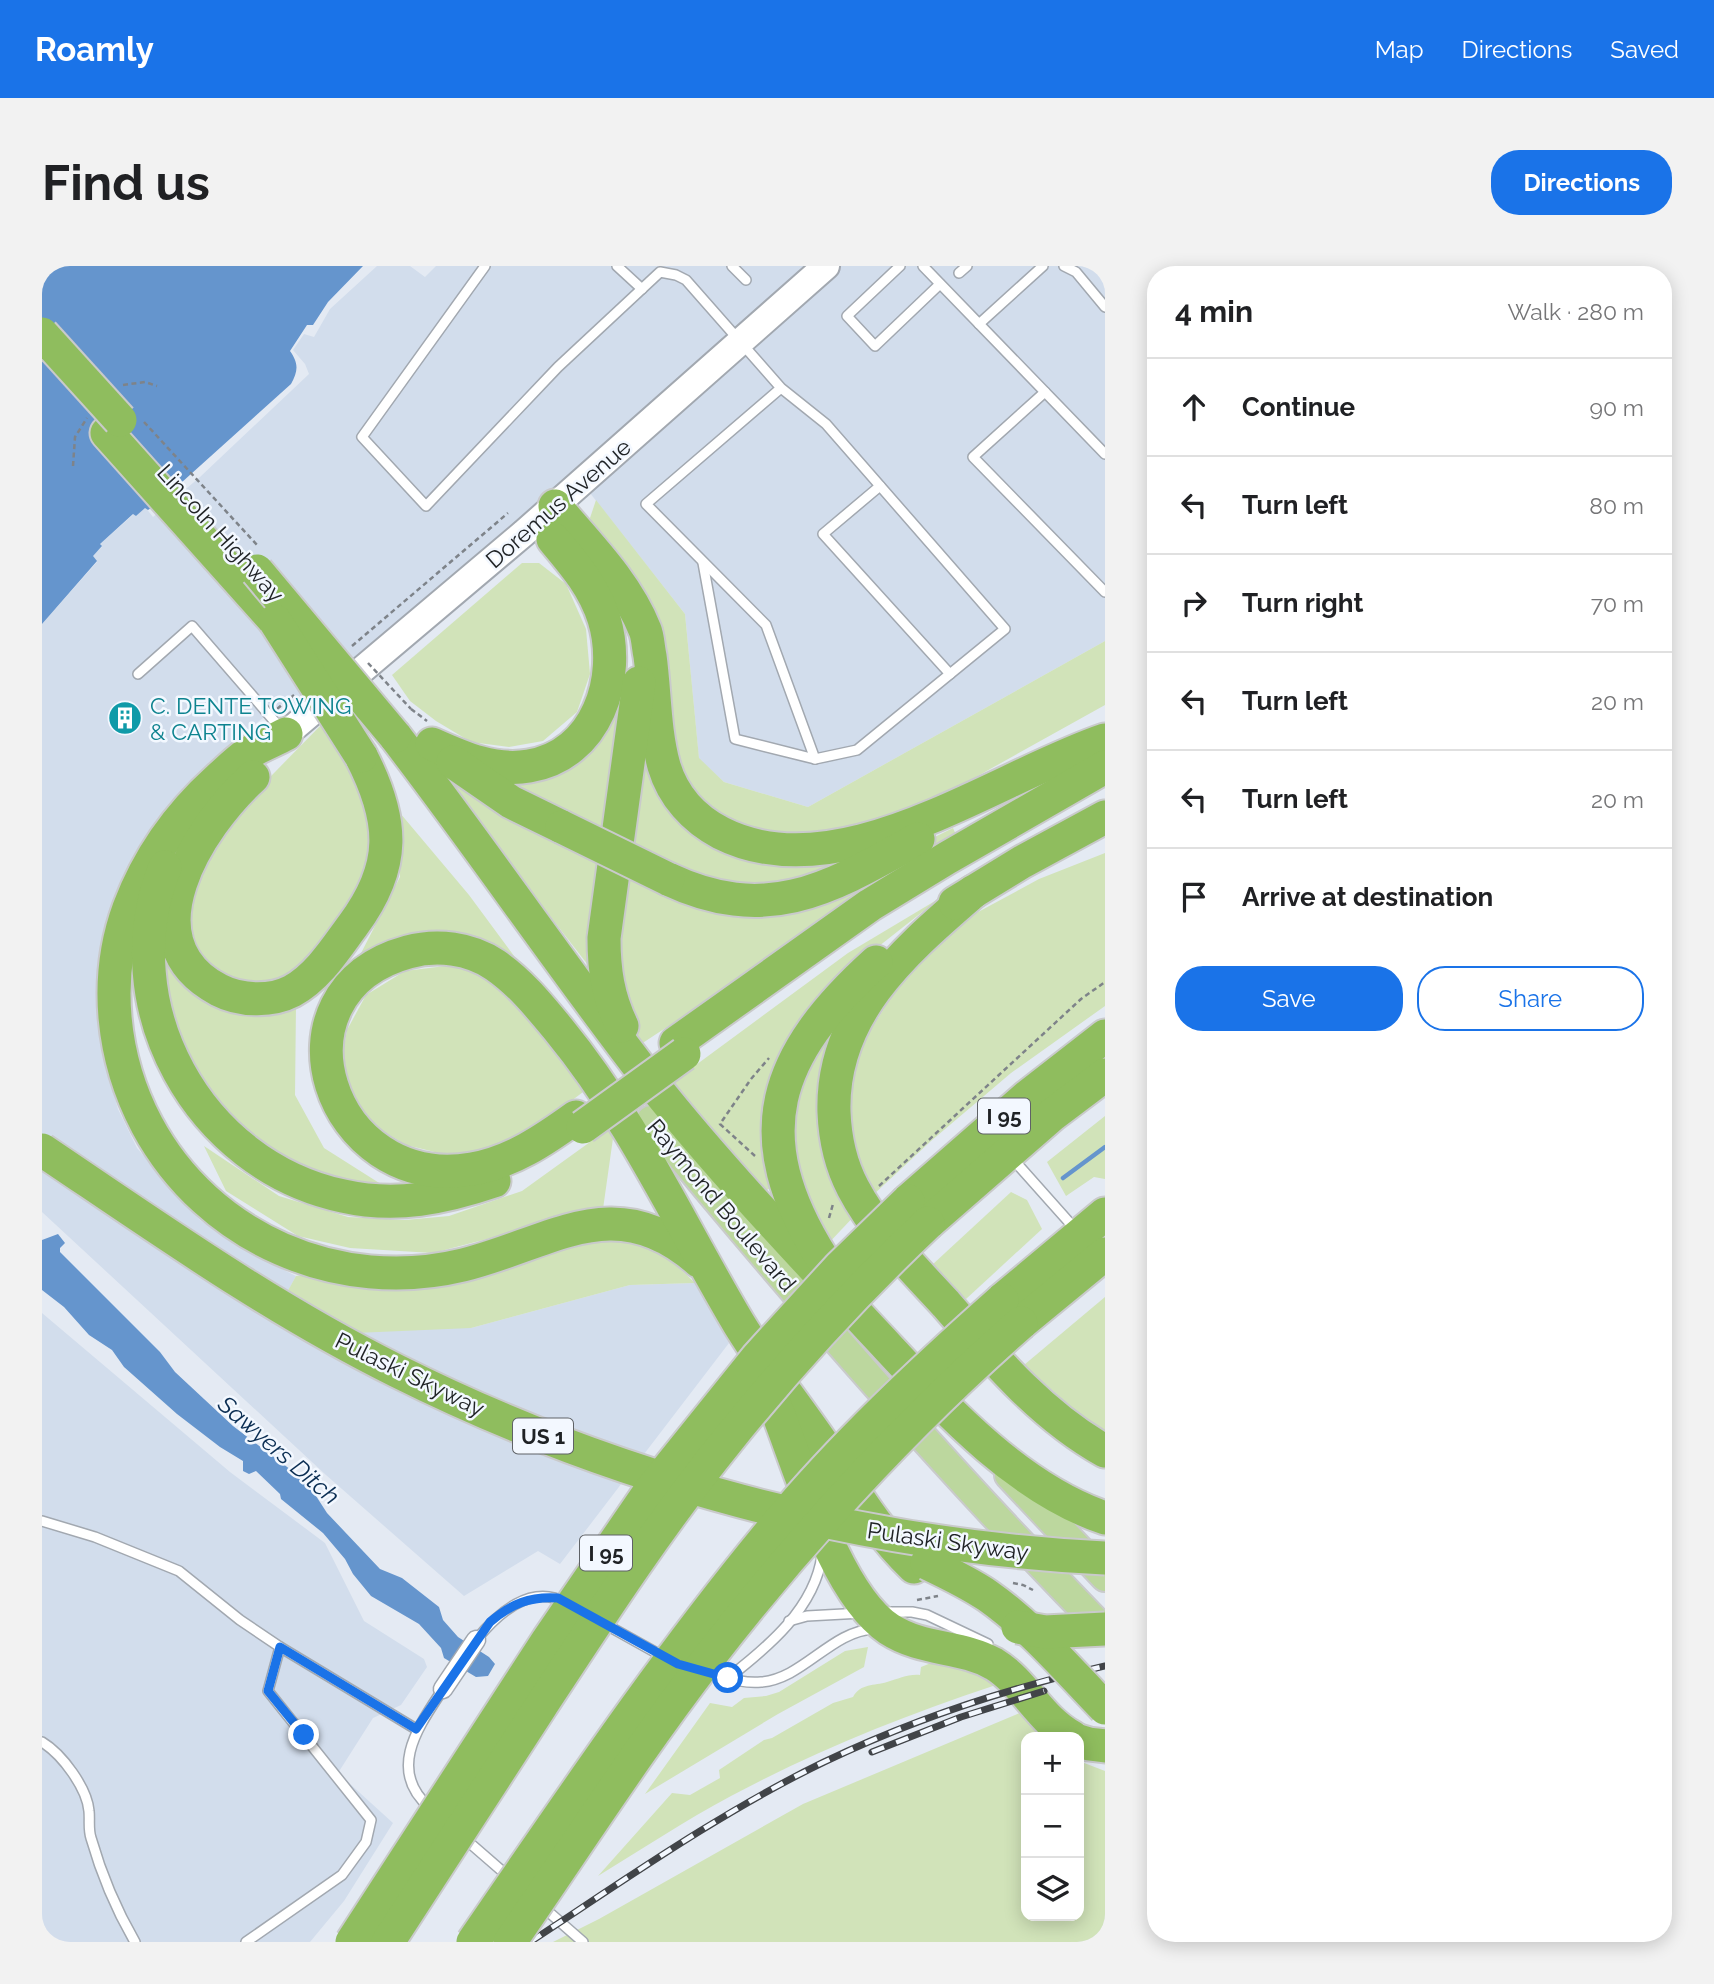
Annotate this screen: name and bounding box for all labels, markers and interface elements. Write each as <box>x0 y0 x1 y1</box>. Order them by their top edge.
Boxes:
text: Roamly <box>35 30 154 69</box>
text: Map <box>1375 35 1424 64</box>
text: Directions <box>1462 35 1572 64</box>
text: Saved <box>1610 35 1679 64</box>
button: Directions <box>1491 150 1672 215</box>
text: Find us <box>42 154 210 211</box>
text: 4 min <box>1175 294 1253 329</box>
text: Walk · 280 m <box>1507 298 1644 325</box>
icon: ahead <box>1175 388 1213 426</box>
text: Continue <box>1242 392 1355 422</box>
text: 90 m <box>1589 394 1644 421</box>
street label: Doremus Avenue <box>480 433 636 573</box>
street label: Lincoln Highway <box>152 459 290 607</box>
icon: left <box>1175 486 1213 524</box>
text: Turn left <box>1242 490 1348 520</box>
text: 80 m <box>1589 492 1644 519</box>
icon: right <box>1175 584 1213 622</box>
text: Turn right <box>1242 588 1363 618</box>
text: 70 m <box>1591 590 1644 617</box>
icon: left <box>1175 682 1213 720</box>
text: Turn left <box>1242 686 1348 716</box>
text: 20 m <box>1591 688 1644 715</box>
place label: C. DENTE TOWING & CARTING <box>150 692 352 745</box>
building icon: C. DENTE TOWING & CARTING <box>106 699 144 737</box>
icon: left <box>1175 780 1213 818</box>
text: Turn left <box>1242 784 1348 814</box>
text: 20 m <box>1591 786 1644 813</box>
icon: arrive <box>1175 878 1213 916</box>
text: Arrive at destination <box>1242 882 1493 912</box>
button: Save <box>1175 966 1403 1031</box>
button: Share <box>1417 966 1644 1031</box>
road number: I 95 <box>978 1098 1030 1134</box>
street label: Raymond Boulevard <box>642 1113 802 1297</box>
street label: Pulaski Skyway <box>331 1326 489 1422</box>
water label: Sawyers Ditch <box>212 1389 346 1511</box>
road number: US 1 <box>513 1418 573 1454</box>
street label: Pulaski Skyway <box>866 1516 1030 1566</box>
road number: I 95 <box>580 1536 632 1570</box>
route start <box>712 1662 743 1693</box>
route end <box>288 1719 319 1750</box>
map controls <box>1021 1732 1084 1921</box>
button: + <box>1021 1732 1084 1795</box>
button: − <box>1021 1795 1084 1858</box>
button: layers <box>1021 1858 1084 1921</box>

